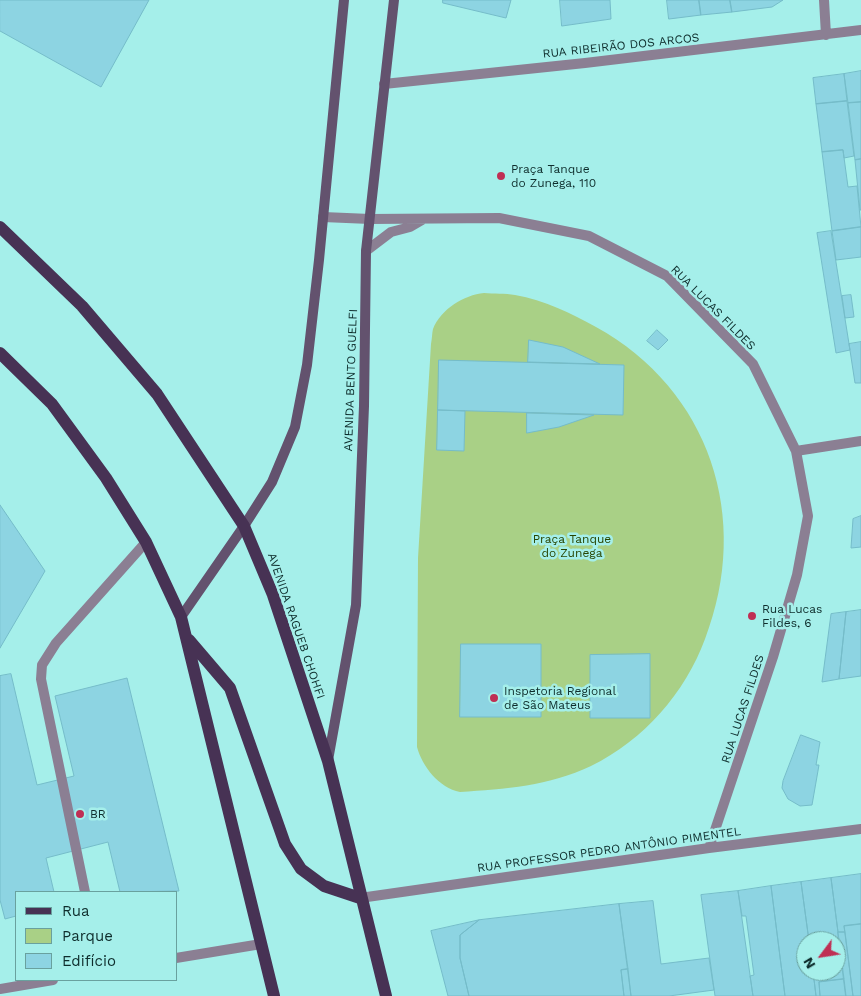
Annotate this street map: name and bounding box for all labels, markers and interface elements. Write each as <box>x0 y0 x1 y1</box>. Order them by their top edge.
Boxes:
street label: RUA RIBEIRÃO DOS ARCOS <box>542 31 700 61</box>
place label: Praça Tanque do Zunega, 110 <box>511 162 596 190</box>
marker: Praça Tanque do Zunega, 110 <box>495 170 507 182</box>
street label: RUA LUCAS FILDES <box>668 263 758 353</box>
street label: AVENIDA BENTO GUELFI <box>341 308 361 452</box>
park label: Praça Tanque do Zunega <box>533 532 611 560</box>
street label: AVENIDA RAGUEB CHOHFI <box>264 551 328 701</box>
place label: Rua Lucas Fildes, 6 <box>762 602 822 630</box>
marker: Rua Lucas Fildes, 6 <box>746 610 758 622</box>
street label: RUA LUCAS FILDES <box>719 653 767 765</box>
place label: Inspetoria Regional de São Mateus <box>504 684 616 712</box>
marker: Inspetoria Regional de São Mateus <box>488 692 500 704</box>
place label: BR <box>90 807 106 821</box>
marker: BR <box>74 808 86 820</box>
street label: RUA PROFESSOR PEDRO ANTÔNIO PIMENTEL <box>476 824 742 876</box>
legend <box>15 891 178 981</box>
text: Rua <box>62 902 90 920</box>
text: Parque <box>62 927 113 945</box>
north arrow <box>796 931 846 981</box>
text: Edifício <box>62 952 116 970</box>
text: N <box>799 955 819 972</box>

